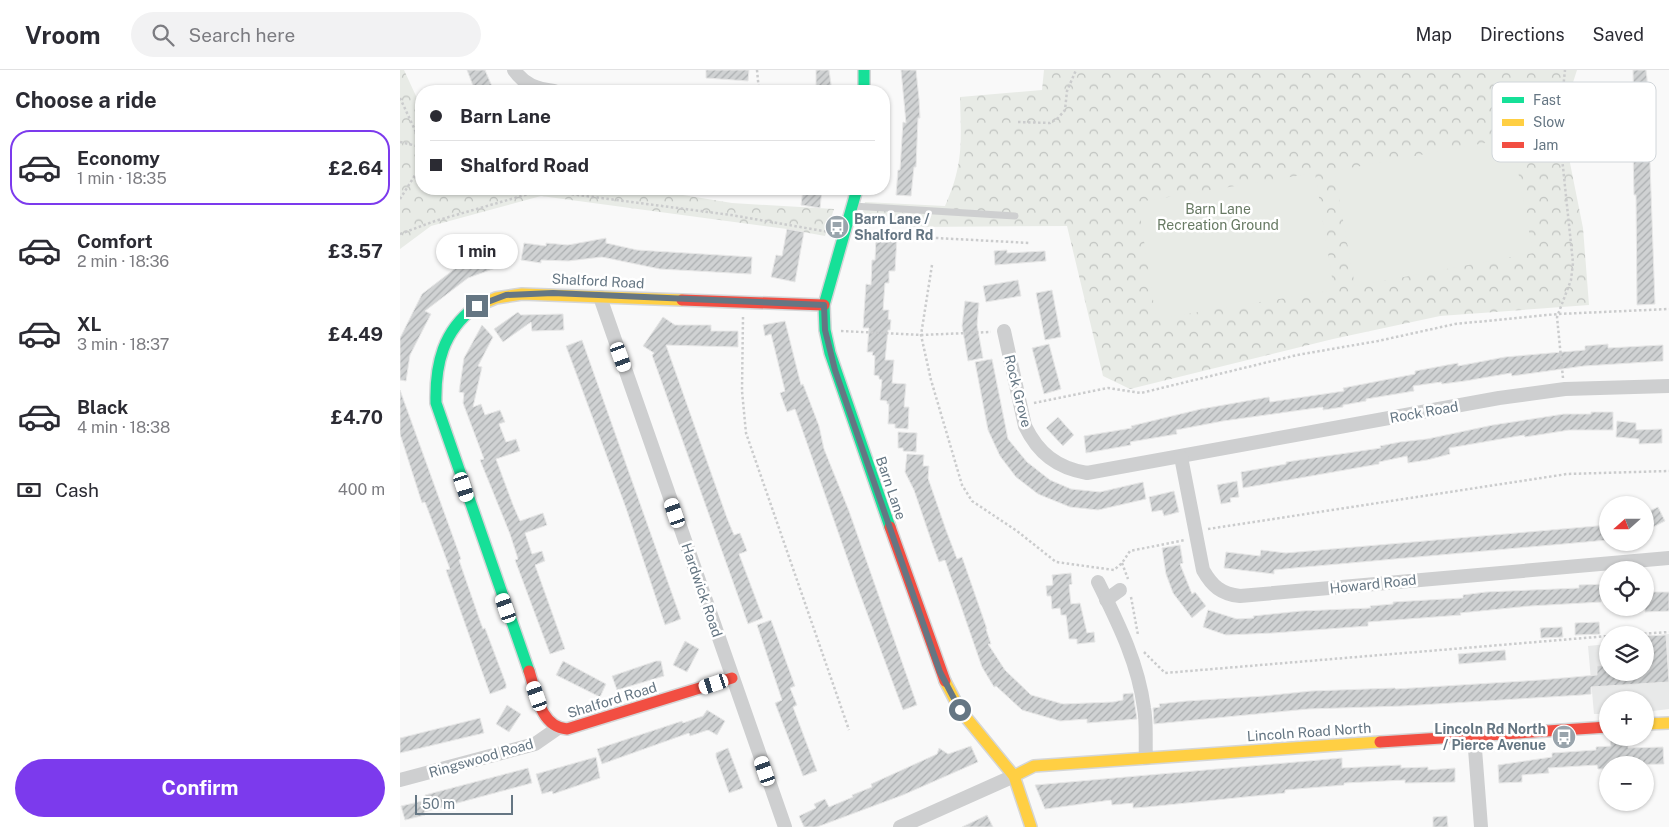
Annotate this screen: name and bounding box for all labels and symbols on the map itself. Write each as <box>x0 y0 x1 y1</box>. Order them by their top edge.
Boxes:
legend <box>1492 82 1656 162</box>
text: Fast <box>1533 92 1561 108</box>
text: Slow <box>1533 114 1565 130</box>
text: Jam <box>1533 137 1558 153</box>
park label: Barn Lane Recreation Ground <box>1157 201 1279 233</box>
place label: Barn Lane / Shalford Rd <box>854 211 933 243</box>
bus stop icon: Barn Lane / Shalford Rd <box>824 214 850 240</box>
callout: 1 min <box>436 234 518 268</box>
street label: Shalford Road <box>551 271 645 291</box>
route end <box>466 295 488 317</box>
car <box>608 340 633 374</box>
street label: Rock Grove <box>1001 353 1035 429</box>
street label: Rock Road <box>1389 398 1459 426</box>
street label: Barn Lane <box>873 454 909 522</box>
car <box>452 470 475 504</box>
car <box>663 496 686 530</box>
north arrow <box>1599 496 1654 551</box>
street label: Hardwick Road <box>678 541 726 639</box>
street label: Howard Road <box>1329 571 1417 597</box>
car <box>494 591 517 625</box>
car <box>697 672 730 696</box>
car <box>525 679 548 713</box>
street label: Shalford Road <box>565 679 659 721</box>
route start <box>949 699 971 721</box>
street label: Lincoln Road North <box>1246 720 1372 744</box>
place label: Lincoln Rd North / Pierce Avenue <box>1434 721 1546 753</box>
bus stop icon: Lincoln Rd North / Pierce Avenue <box>1551 724 1577 750</box>
street label: Ringswood Road <box>427 735 535 781</box>
car <box>753 754 776 788</box>
scale bar <box>415 792 512 815</box>

